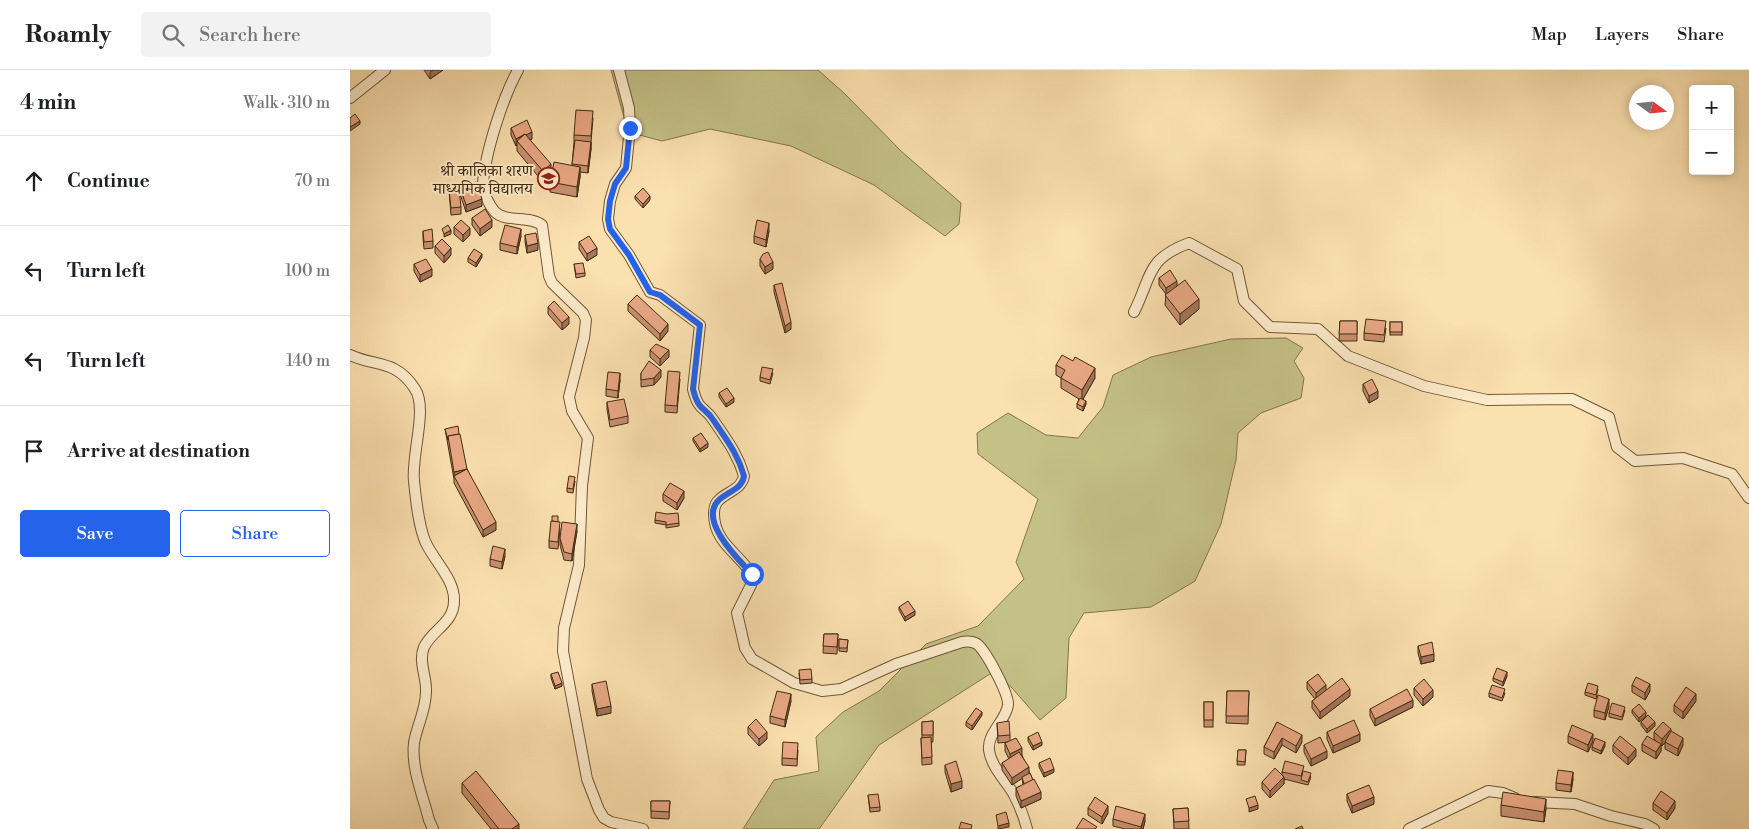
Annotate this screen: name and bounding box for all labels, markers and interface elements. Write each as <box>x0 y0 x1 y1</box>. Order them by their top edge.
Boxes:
search box <box>141 12 491 57</box>
text: Roamly <box>25 20 111 50</box>
icon: search <box>159 21 187 49</box>
text: Search here <box>199 23 301 47</box>
text: Map <box>1532 23 1567 46</box>
text: Layers <box>1595 23 1649 46</box>
text: Share <box>1677 23 1724 46</box>
north arrow <box>1629 85 1674 130</box>
map controls <box>1689 85 1734 175</box>
button: + <box>1689 85 1734 130</box>
text: 4 min <box>20 90 76 116</box>
text: Walk · 310 m <box>243 93 330 113</box>
route end <box>619 117 642 140</box>
button: − <box>1689 130 1734 175</box>
place label: श्री कालिका शरण माध्यमिक विद्यालय <box>432 161 534 199</box>
icon: ahead <box>20 167 48 195</box>
school or university icon: श्री कालिका शरण माध्यमिक विद्यालय <box>537 167 561 191</box>
text: Continue <box>67 169 150 193</box>
text: 70 m <box>294 171 330 191</box>
icon: left <box>20 257 48 285</box>
text: Turn left <box>67 259 146 283</box>
text: 100 m <box>285 261 330 281</box>
icon: left <box>20 347 48 375</box>
text: Turn left <box>67 349 146 373</box>
text: 140 m <box>286 351 330 371</box>
icon: arrive <box>20 437 48 465</box>
text: Arrive at destination <box>67 439 250 463</box>
button: Save <box>20 510 170 557</box>
button: Share <box>180 510 330 557</box>
route start <box>741 563 764 586</box>

